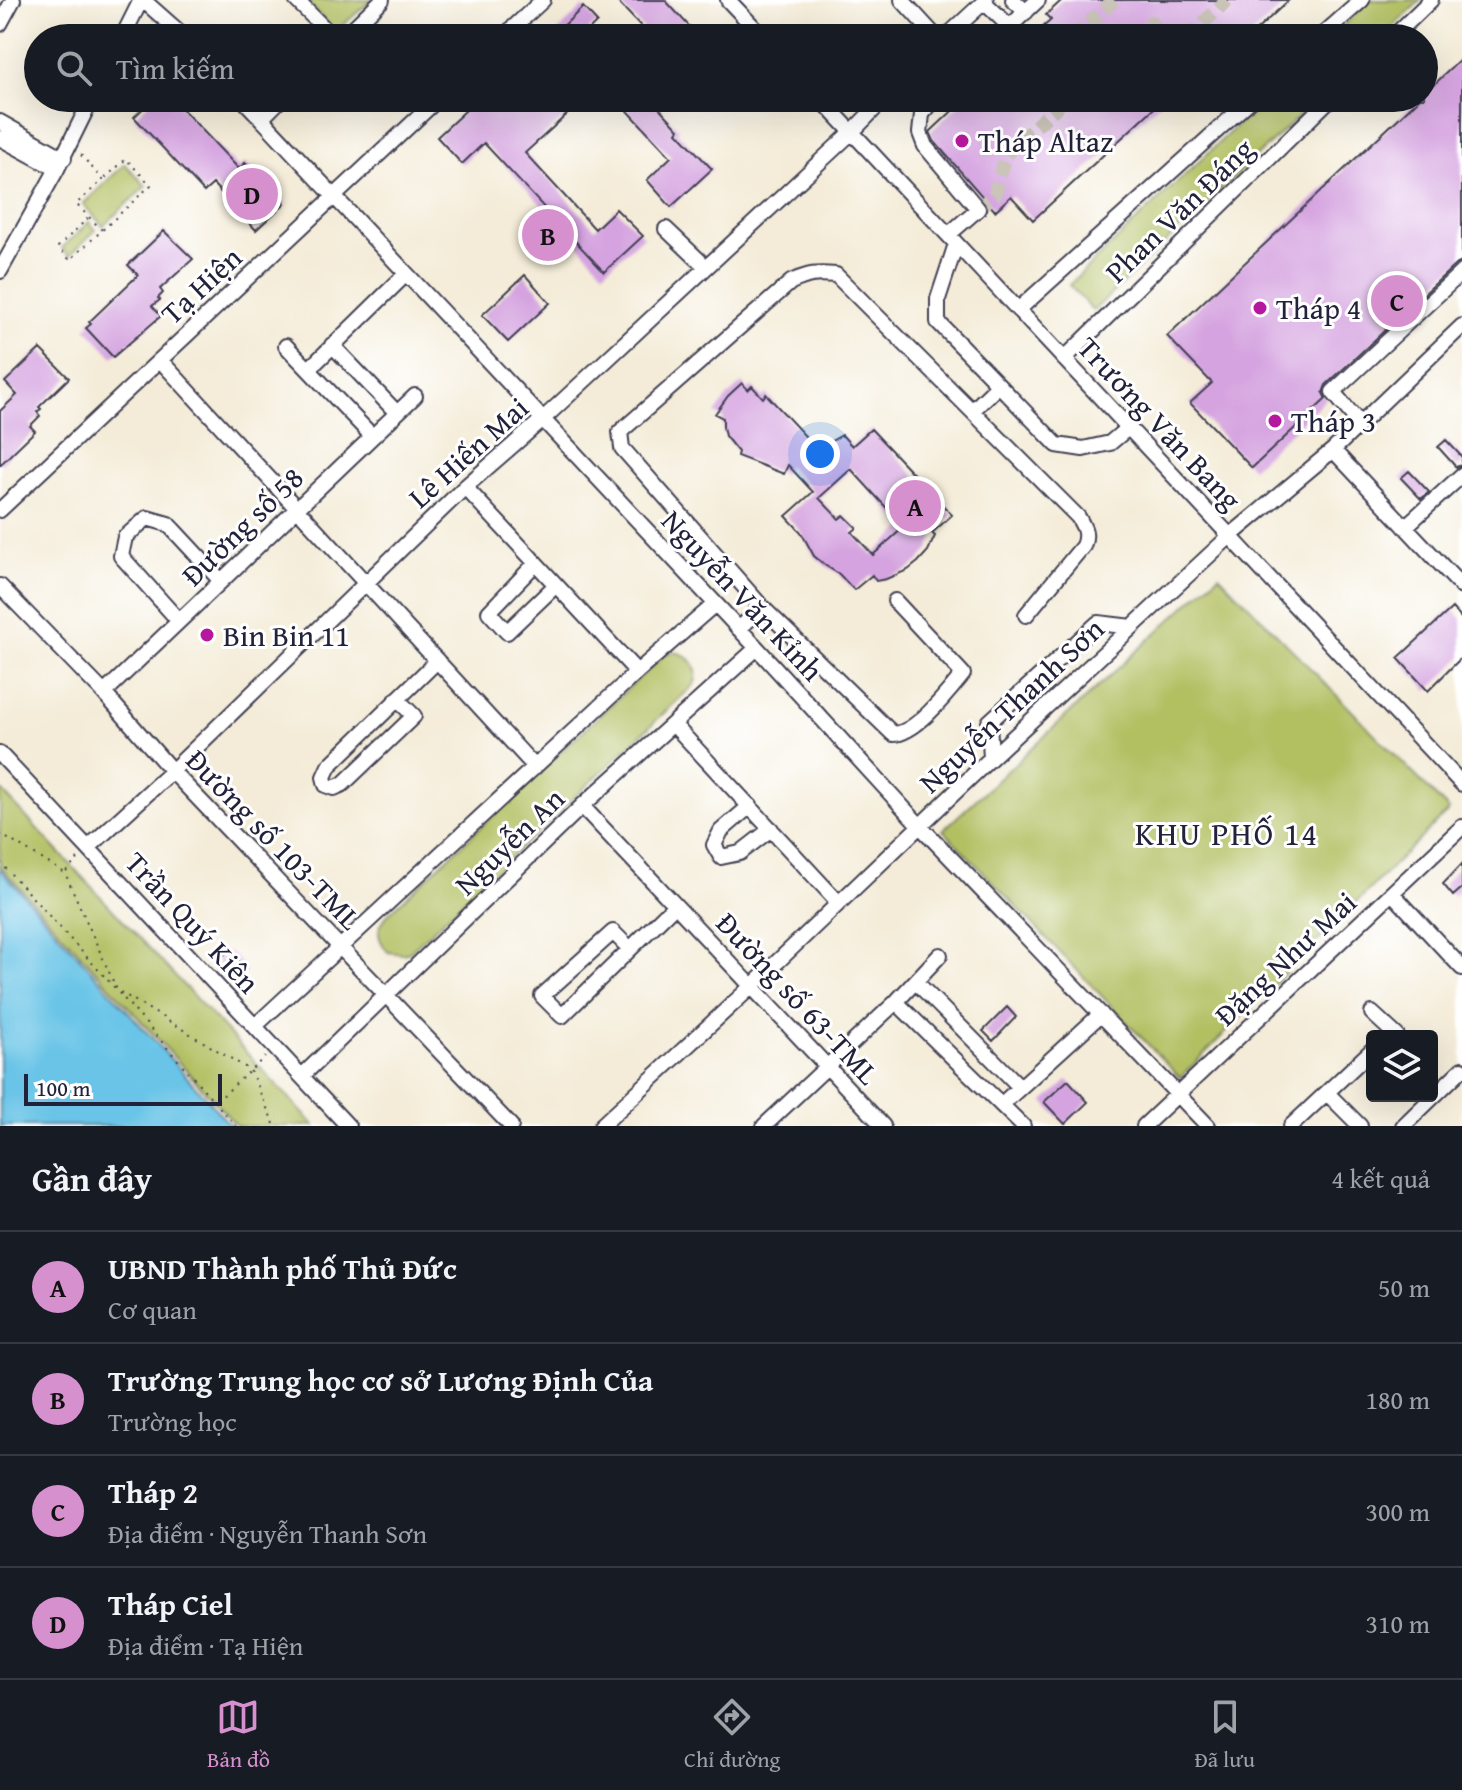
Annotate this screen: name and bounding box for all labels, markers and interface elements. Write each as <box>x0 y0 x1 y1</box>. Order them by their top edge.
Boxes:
search box <box>24 24 1438 112</box>
icon: search <box>52 46 96 90</box>
text: Tìm kiếm <box>116 46 235 90</box>
place label: Tháp Altaz <box>978 119 1113 163</box>
street label: Phan Văn Đáng <box>1095 127 1263 293</box>
marker: Tháp Altaz <box>953 132 971 150</box>
pin: D <box>226 164 278 224</box>
pin: B <box>522 205 574 265</box>
street label: Tạ Hiện <box>151 236 252 334</box>
pin: C <box>1371 271 1423 331</box>
place label: Tháp 4 <box>1276 286 1361 330</box>
marker: Tháp 4 <box>1251 299 1269 317</box>
street label: Trương Văn Bang <box>1068 326 1252 520</box>
street label: Lê Hiến Mai <box>398 386 538 518</box>
place label: Tháp 3 <box>1291 399 1376 443</box>
marker: Tháp 3 <box>1266 412 1284 430</box>
your location <box>800 434 840 474</box>
street label: Đường số 58 <box>171 456 313 596</box>
pin: A <box>889 476 941 536</box>
street label: Nguyễn Văn Kỉnh <box>652 499 834 691</box>
street label: Nguyễn Thanh Sơn <box>908 607 1114 803</box>
place label: Bin Bin 11 <box>223 613 350 657</box>
marker: Bin Bin 11 <box>198 626 216 644</box>
street label: Đường số 103-TML <box>176 739 372 939</box>
street label: Nguyễn An <box>444 777 574 905</box>
district label: KHU PHỐ 14 <box>1135 810 1319 857</box>
street label: Trần Quý Kiên <box>116 841 271 1003</box>
street label: Đặng Như Mai <box>1204 881 1366 1035</box>
street label: Đường số 63-TML <box>706 902 890 1094</box>
map controls <box>1366 1030 1438 1102</box>
button: layers <box>1366 1030 1438 1102</box>
scale bar <box>24 1070 222 1106</box>
text: 100 m <box>36 1072 91 1104</box>
text: Gần đây <box>32 1154 152 1203</box>
text: 4 kết quả <box>1331 1159 1430 1198</box>
text: UBND Thành phố Thủ Đức <box>108 1246 457 1290</box>
text: A <box>50 1268 66 1307</box>
text: 50 m <box>1378 1268 1430 1307</box>
text: Cơ quan <box>108 1290 197 1329</box>
text: Trường Trung học cơ sở Lương Định Của <box>108 1358 653 1402</box>
text: B <box>50 1380 66 1419</box>
text: 180 m <box>1365 1380 1430 1419</box>
text: Trường học <box>108 1402 237 1441</box>
text: Tháp 2 <box>108 1470 198 1514</box>
text: C <box>51 1492 65 1531</box>
text: 300 m <box>1365 1492 1430 1531</box>
text: Địa điểm · Nguyễn Thanh Sơn <box>108 1514 427 1553</box>
text: Tháp Ciel <box>108 1582 233 1626</box>
text: D <box>50 1604 66 1643</box>
text: 310 m <box>1365 1604 1430 1643</box>
text: Địa điểm · Tạ Hiện <box>108 1626 303 1665</box>
tab: Bản đồ <box>207 1695 270 1775</box>
tab: Chỉ đường <box>684 1695 780 1775</box>
tab: Đã lưu <box>1194 1695 1255 1775</box>

